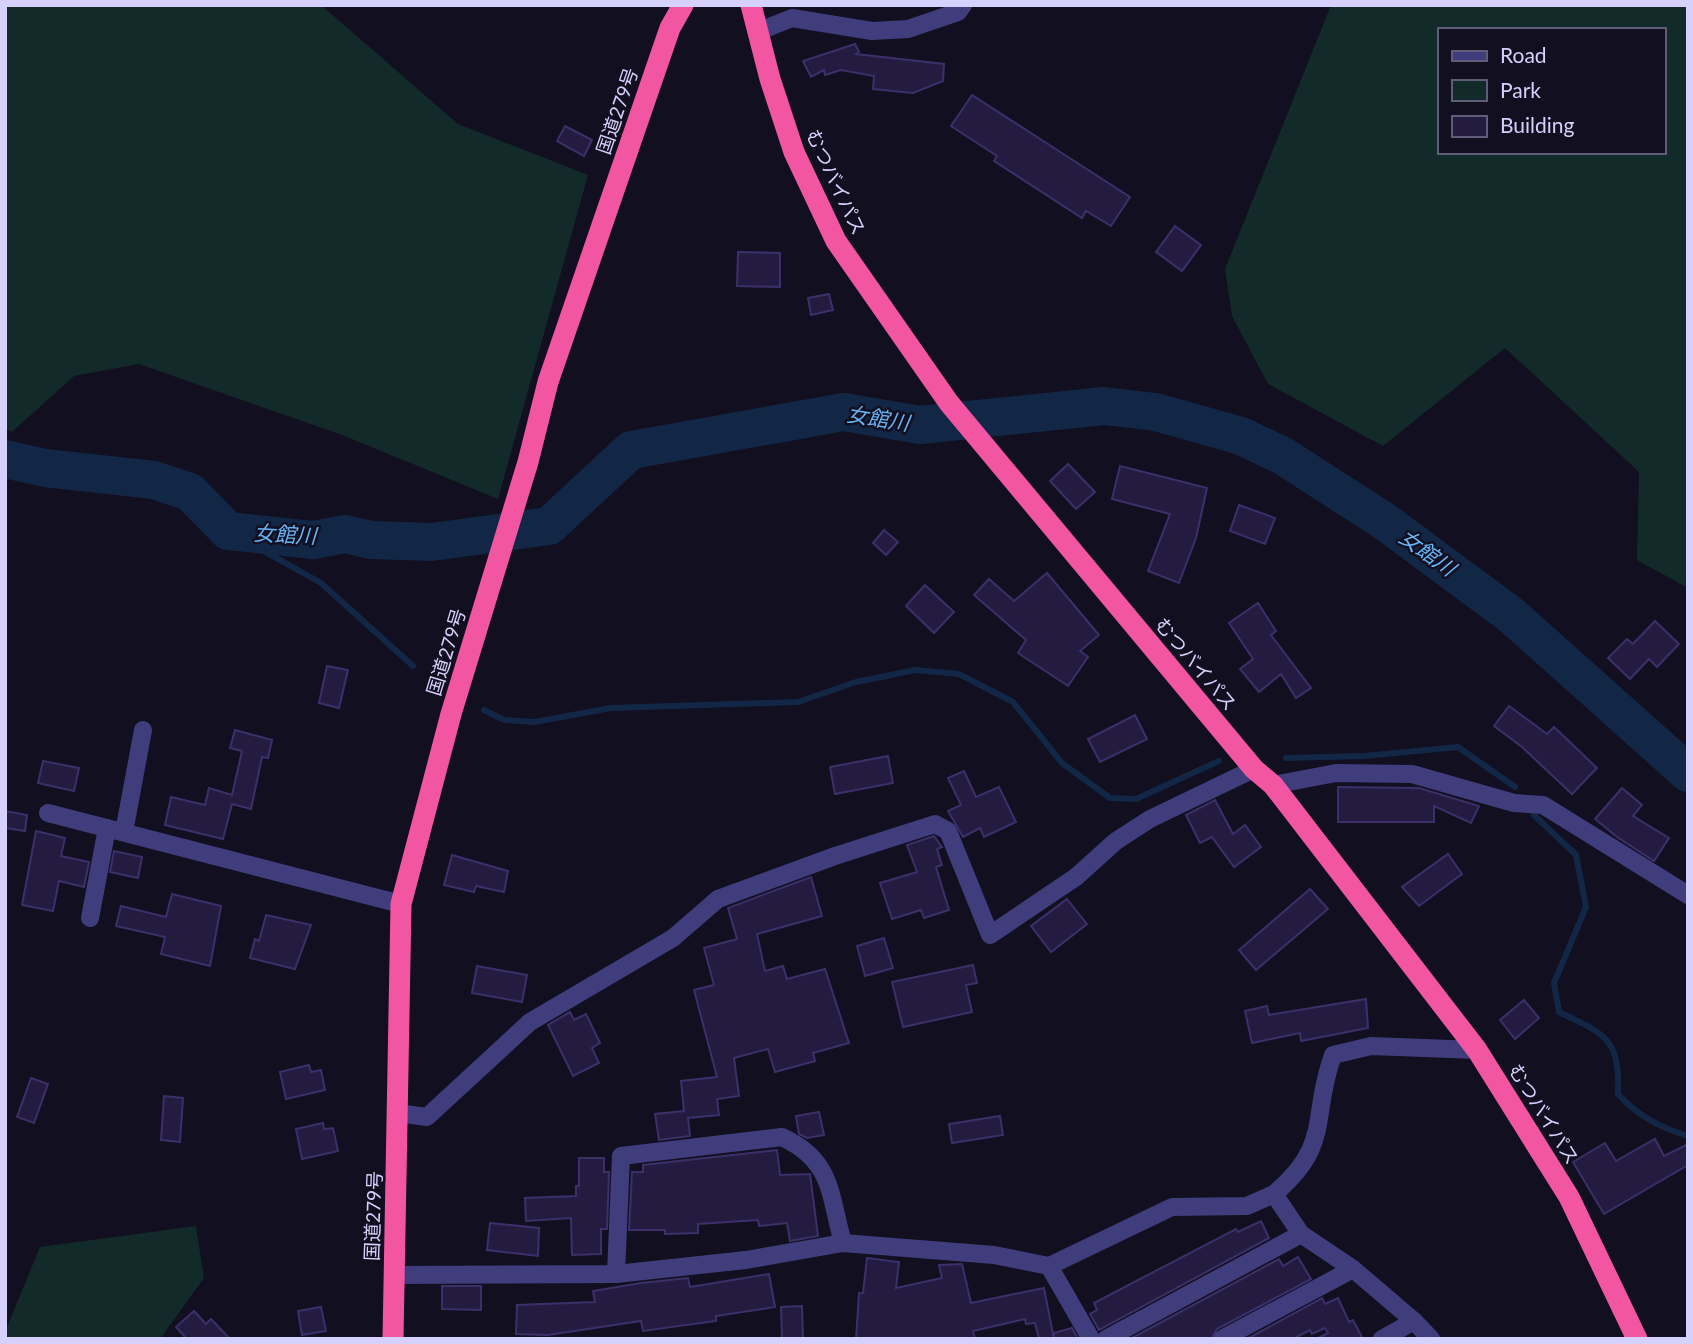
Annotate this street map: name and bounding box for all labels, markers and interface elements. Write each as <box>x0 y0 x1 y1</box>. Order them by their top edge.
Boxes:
legend <box>1438 28 1665 154</box>
text: Road <box>1500 42 1547 67</box>
street label: 国道279号 <box>591 65 642 157</box>
text: Park <box>1500 77 1541 102</box>
text: Building <box>1500 112 1575 137</box>
street label: むつバイパス <box>802 125 871 238</box>
water label: 女館川 <box>845 400 913 435</box>
water label: 女館川 <box>253 519 319 548</box>
water label: 女館川 <box>1395 523 1462 582</box>
street label: 国道279号 <box>421 605 470 698</box>
street label: むつバイパス <box>1151 613 1242 715</box>
street label: むつバイパス <box>1505 1059 1584 1168</box>
street label: 国道279号 <box>359 1171 386 1261</box>

